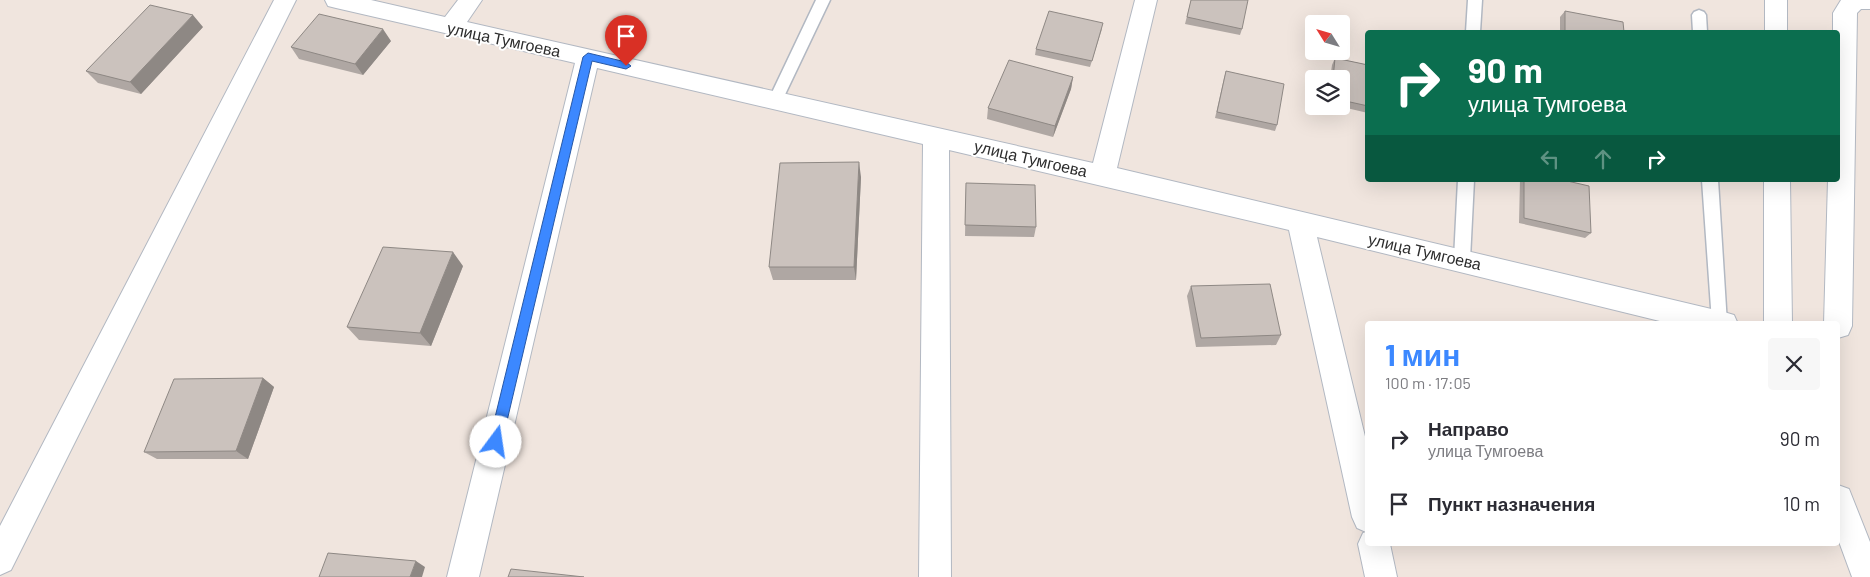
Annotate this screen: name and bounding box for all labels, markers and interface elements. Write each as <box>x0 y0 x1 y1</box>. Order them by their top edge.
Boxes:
pin <box>605 15 647 66</box>
north arrow <box>1305 15 1350 60</box>
map controls <box>1305 15 1350 115</box>
street label: улица Тумгоева <box>446 18 562 60</box>
icon: arrive <box>612 22 640 50</box>
text: 90 m <box>1468 48 1543 90</box>
icon: right <box>1385 50 1450 115</box>
button: layers <box>1305 70 1350 115</box>
text: улица Тумгоева <box>1468 90 1627 116</box>
street label: улица Тумгоева <box>973 136 1089 180</box>
icon: left <box>1536 145 1564 173</box>
icon: ahead <box>1589 145 1617 173</box>
icon: right <box>1642 145 1670 173</box>
street label: улица Тумгоева <box>1367 229 1483 273</box>
text: 1 мин <box>1385 336 1460 372</box>
button: close <box>1768 338 1820 390</box>
text: 100 m · 17:05 <box>1385 373 1471 392</box>
position arrow <box>469 415 521 467</box>
text: Направо <box>1428 417 1509 440</box>
icon: right <box>1385 425 1413 453</box>
text: 90 m <box>1780 427 1820 450</box>
text: улица Тумгоева <box>1428 441 1543 460</box>
icon: arrive <box>1385 490 1413 518</box>
text: Пункт назначения <box>1428 492 1595 515</box>
text: 10 m <box>1783 492 1820 515</box>

